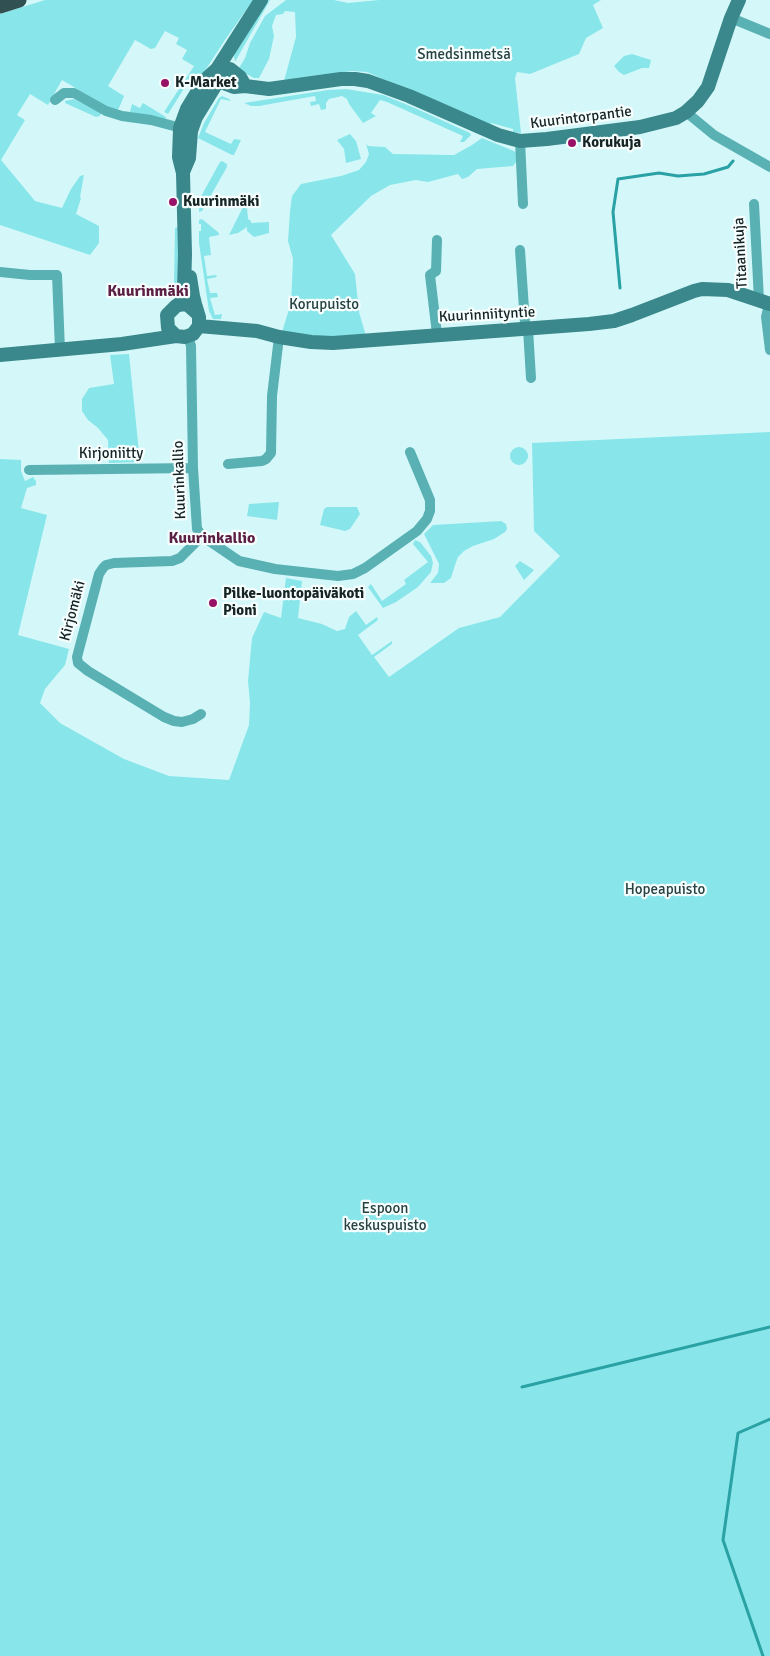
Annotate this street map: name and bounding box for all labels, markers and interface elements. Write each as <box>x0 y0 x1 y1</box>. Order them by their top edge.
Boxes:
park label: Smedsinmetsä <box>417 46 511 64</box>
place label: K-Market <box>175 74 237 92</box>
marker: K-Market <box>159 77 171 89</box>
street label: Kuurintorpantie <box>529 103 633 133</box>
place label: Korukuja <box>582 134 641 152</box>
marker: Korukuja <box>566 137 578 149</box>
place label: Kuurinmäki <box>183 193 260 211</box>
marker: Kuurinmäki <box>167 196 179 208</box>
street label: Titaanikuja <box>730 217 752 289</box>
district label: Kuurinmäki <box>107 282 189 302</box>
park label: Korupuisto <box>289 296 359 314</box>
street label: Kuurinniityntie <box>438 303 536 327</box>
street label: Kuurinkallio <box>170 440 190 520</box>
street label: Kirjoniitty <box>79 445 143 463</box>
district label: Kuurinkallio <box>169 529 255 549</box>
street label: Kirjomäki <box>56 579 90 643</box>
place label: Pilke-luontopäiväkoti Pioni <box>223 585 364 620</box>
marker: Pilke-luontopäiväkoti Pioni <box>207 597 219 609</box>
park label: Hopeapuisto <box>625 881 705 899</box>
park label: Espoon keskuspuisto <box>344 1200 426 1235</box>

